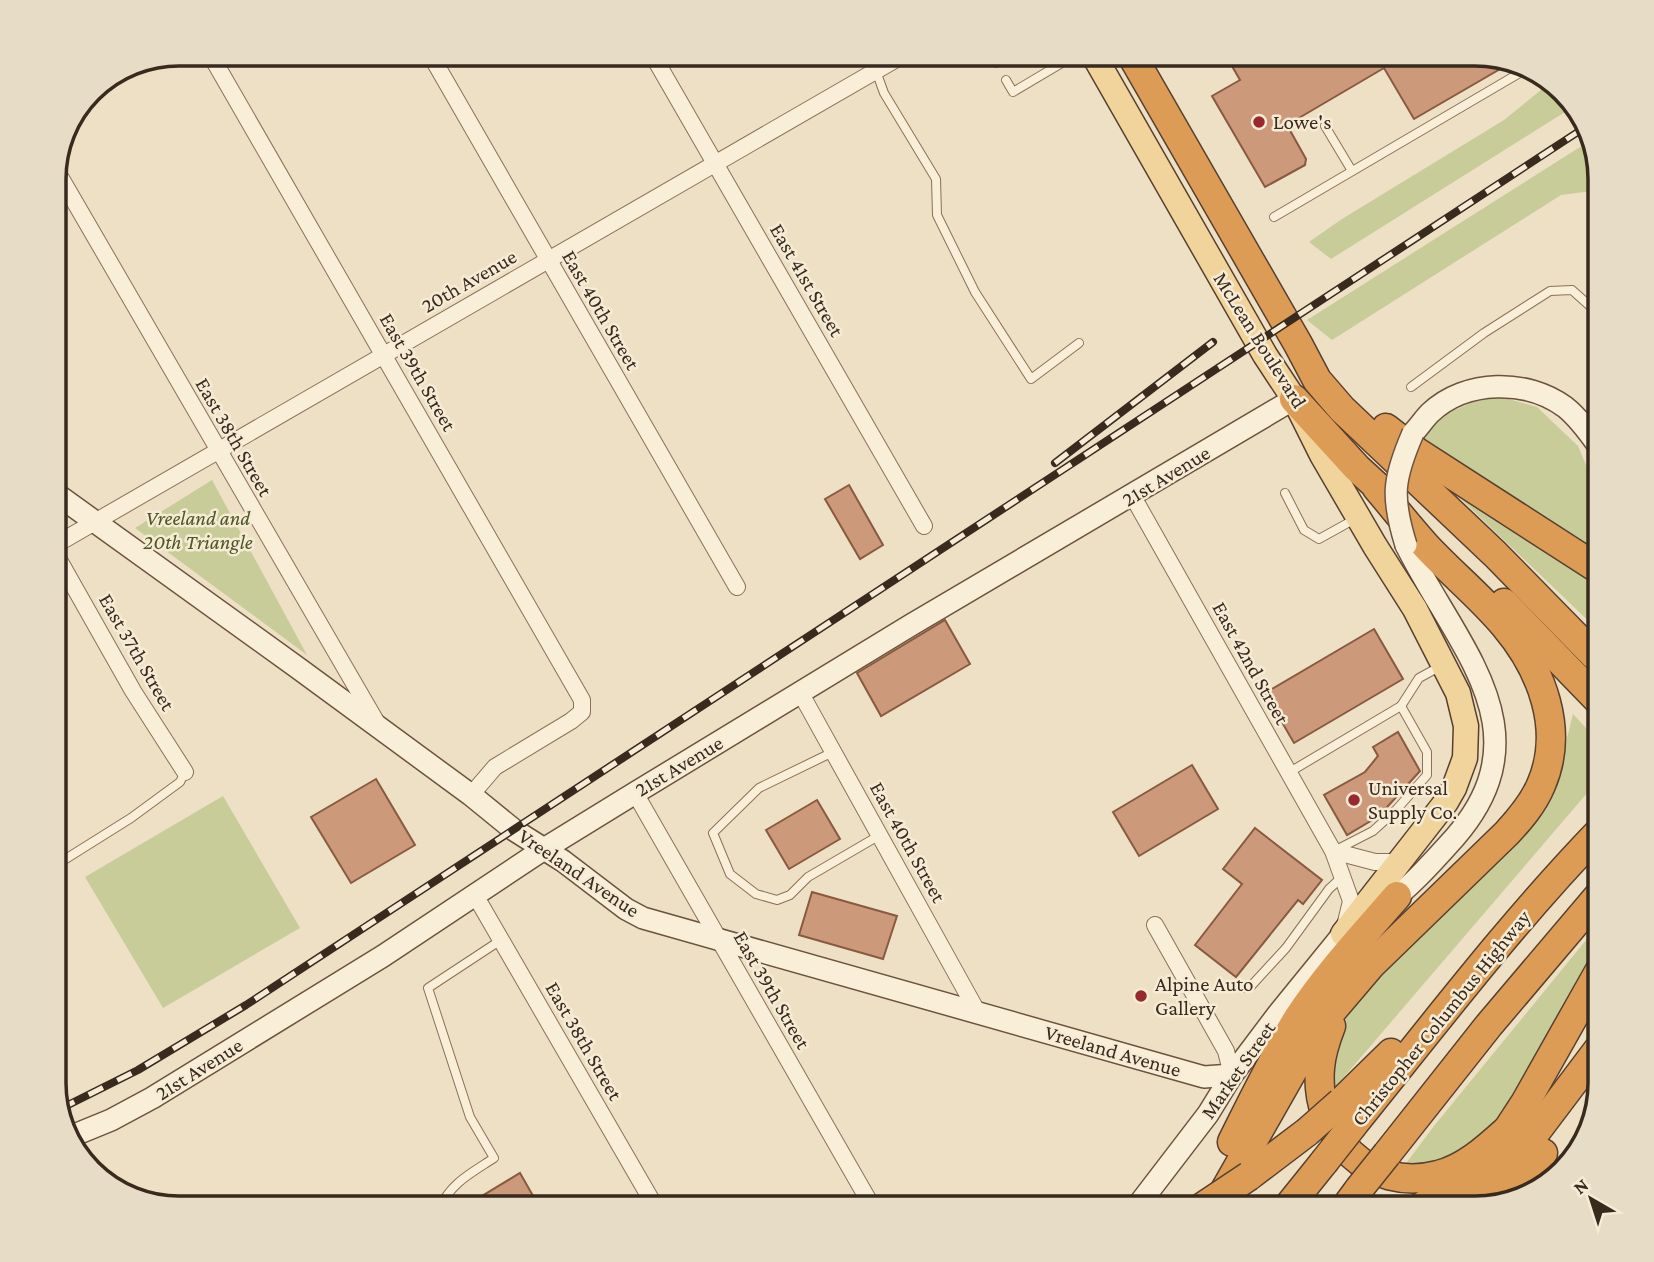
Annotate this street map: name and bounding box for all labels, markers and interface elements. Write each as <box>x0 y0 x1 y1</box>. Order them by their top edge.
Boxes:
place label: Lowe's <box>1273 110 1331 134</box>
marker: Lowe's <box>1251 114 1267 130</box>
street label: East 41st Street <box>765 219 849 342</box>
street label: 20th Avenue <box>417 244 521 318</box>
street label: East 40th Street <box>557 246 645 375</box>
street label: McLean Boulevard <box>1209 268 1311 412</box>
street label: East 39th Street <box>375 309 462 436</box>
street label: East 38th Street <box>190 373 278 501</box>
street label: 21st Avenue <box>1118 440 1214 512</box>
park label: Vreeland and 20th Triangle <box>143 506 253 554</box>
street label: East 37th Street <box>94 589 181 716</box>
street label: East 42nd Street <box>1207 598 1295 729</box>
street label: 21st Avenue <box>631 730 727 802</box>
place label: Universal Supply Co. <box>1368 776 1457 824</box>
street label: East 40th Street <box>865 777 952 907</box>
marker: Universal Supply Co. <box>1346 792 1362 808</box>
street label: Vreeland Avenue <box>514 824 644 922</box>
street label: Christopher Columbus Highway <box>1347 905 1536 1131</box>
street label: East 39th Street <box>729 927 816 1054</box>
place label: Alpine Auto Gallery <box>1155 972 1254 1020</box>
street label: East 38th Street <box>540 977 628 1105</box>
marker: Alpine Auto Gallery <box>1133 988 1149 1004</box>
street label: Market Street <box>1196 1016 1281 1123</box>
street label: Vreeland Avenue <box>1042 1020 1184 1082</box>
street label: 21st Avenue <box>151 1033 247 1105</box>
north arrow <box>1556 1164 1626 1234</box>
text: N <box>1569 1174 1592 1198</box>

